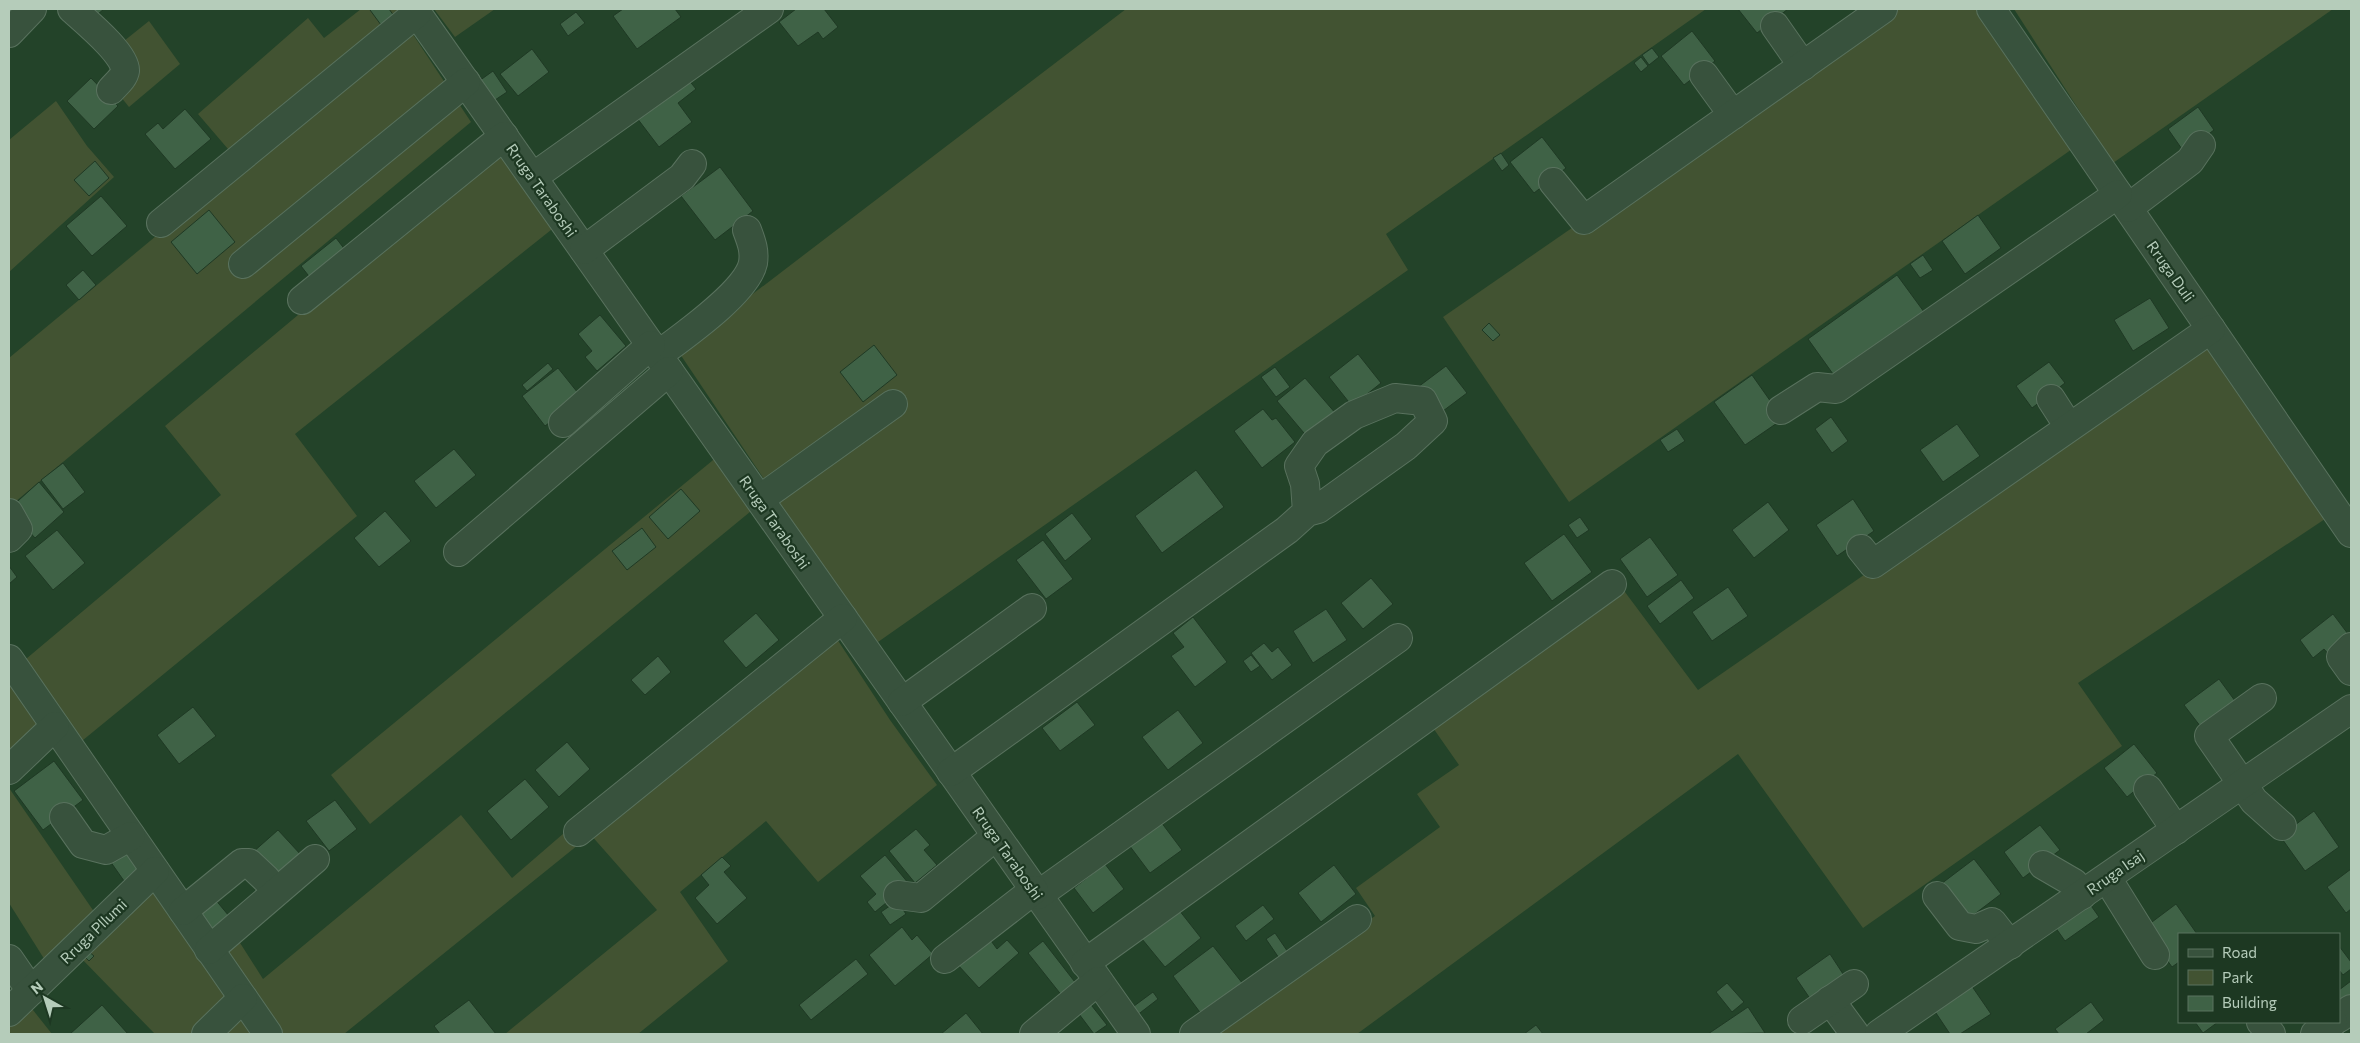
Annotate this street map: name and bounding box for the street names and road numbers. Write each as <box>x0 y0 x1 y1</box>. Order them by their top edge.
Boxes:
street label: Rruga Taraboshi <box>503 140 581 240</box>
street label: Rruga Duli <box>2143 237 2199 305</box>
street label: Rruga Taraboshi <box>736 472 814 572</box>
street label: Rruga Taraboshi <box>969 803 1047 903</box>
street label: Rruga Isaj <box>2083 846 2147 898</box>
street label: Rruga Pllumi <box>56 895 130 967</box>

